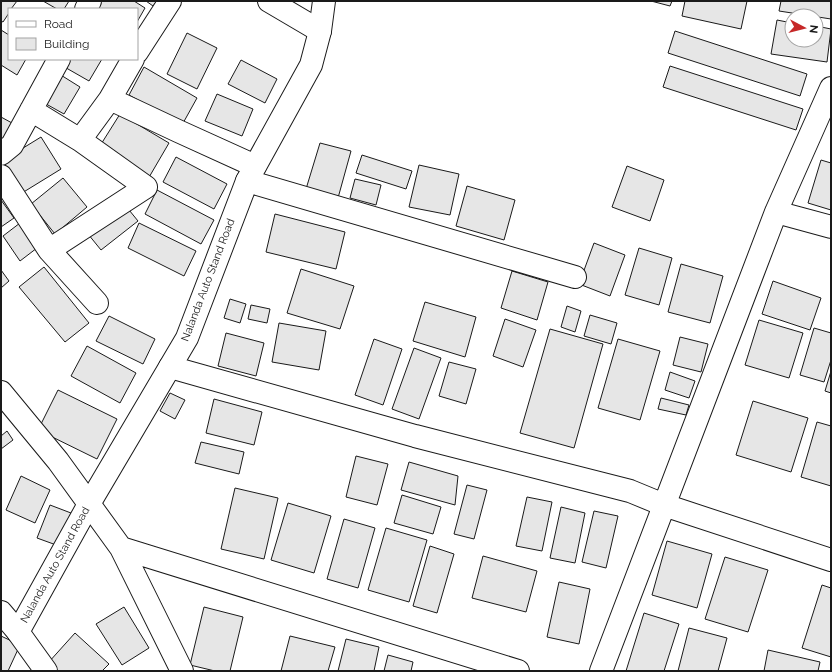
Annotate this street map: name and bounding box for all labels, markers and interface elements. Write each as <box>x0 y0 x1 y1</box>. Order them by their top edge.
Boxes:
legend <box>8 8 138 60</box>
north arrow <box>784 8 824 48</box>
text: Road <box>44 17 73 31</box>
text: N <box>806 24 820 34</box>
text: Building <box>44 37 90 51</box>
street label: Nalanda Auto Stand Road <box>179 217 238 343</box>
street label: Nalanda Auto Stand Road <box>18 505 92 625</box>

